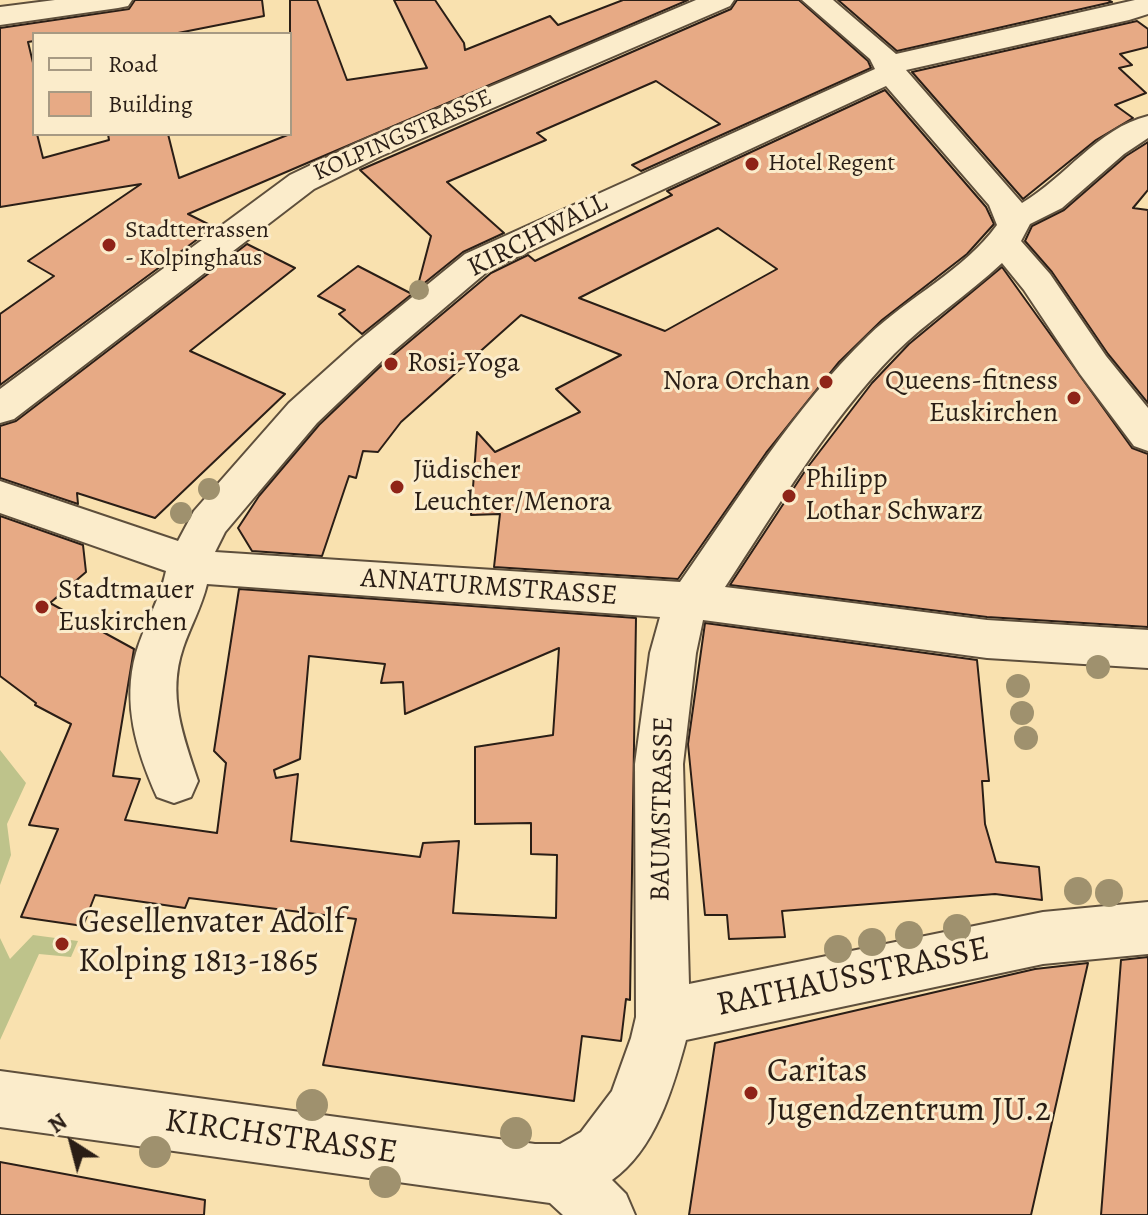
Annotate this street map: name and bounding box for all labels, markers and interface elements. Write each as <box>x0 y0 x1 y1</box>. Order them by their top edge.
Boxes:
legend <box>32 32 292 136</box>
text: Road <box>108 48 158 80</box>
street label: KOLPINGSTRASSE <box>309 84 497 188</box>
text: Building <box>108 88 193 120</box>
place label: Hotel Regent <box>768 150 895 178</box>
marker: Hotel Regent <box>743 155 761 173</box>
street label: KIRCHWALL <box>463 186 613 286</box>
place label: Stadtterrassen - Kolpinghaus <box>125 217 269 273</box>
marker: Stadtterrassen - Kolpinghaus <box>100 236 118 254</box>
place label: Rosi-Yoga <box>407 347 520 381</box>
marker: Rosi-Yoga <box>382 355 400 373</box>
place label: Nora Orchan <box>662 365 810 399</box>
place label: Queens-fitness Euskirchen <box>885 365 1058 431</box>
marker: Nora Orchan <box>817 373 835 391</box>
marker: Queens-fitness Euskirchen <box>1065 389 1083 407</box>
place label: Jüdischer Leuchter/Menora <box>413 454 612 520</box>
place label: Philipp Lothar Schwarz <box>805 463 983 529</box>
marker: Jüdischer Leuchter/Menora <box>388 478 406 496</box>
marker: Philipp Lothar Schwarz <box>780 487 798 505</box>
street label: ANNATURMSTRASSE <box>360 562 618 614</box>
place label: Stadtmauer Euskirchen <box>58 574 194 640</box>
marker: Stadtmauer Euskirchen <box>33 598 51 616</box>
street label: BAUMSTRASSE <box>645 716 681 902</box>
place label: Gesellenvater Adolf Kolping 1813-1865 <box>78 904 345 984</box>
street label: RATHAUSSTRASSE <box>713 929 993 1027</box>
marker: Gesellenvater Adolf Kolping 1813-1865 <box>53 935 71 953</box>
place label: Caritas Jugendzentrum JU.2 <box>767 1053 1051 1132</box>
marker: Caritas Jugendzentrum JU.2 <box>742 1084 760 1102</box>
street label: KIRCHSTRASSE <box>162 1101 400 1175</box>
north arrow <box>32 1103 112 1183</box>
text: N <box>43 1107 73 1140</box>

